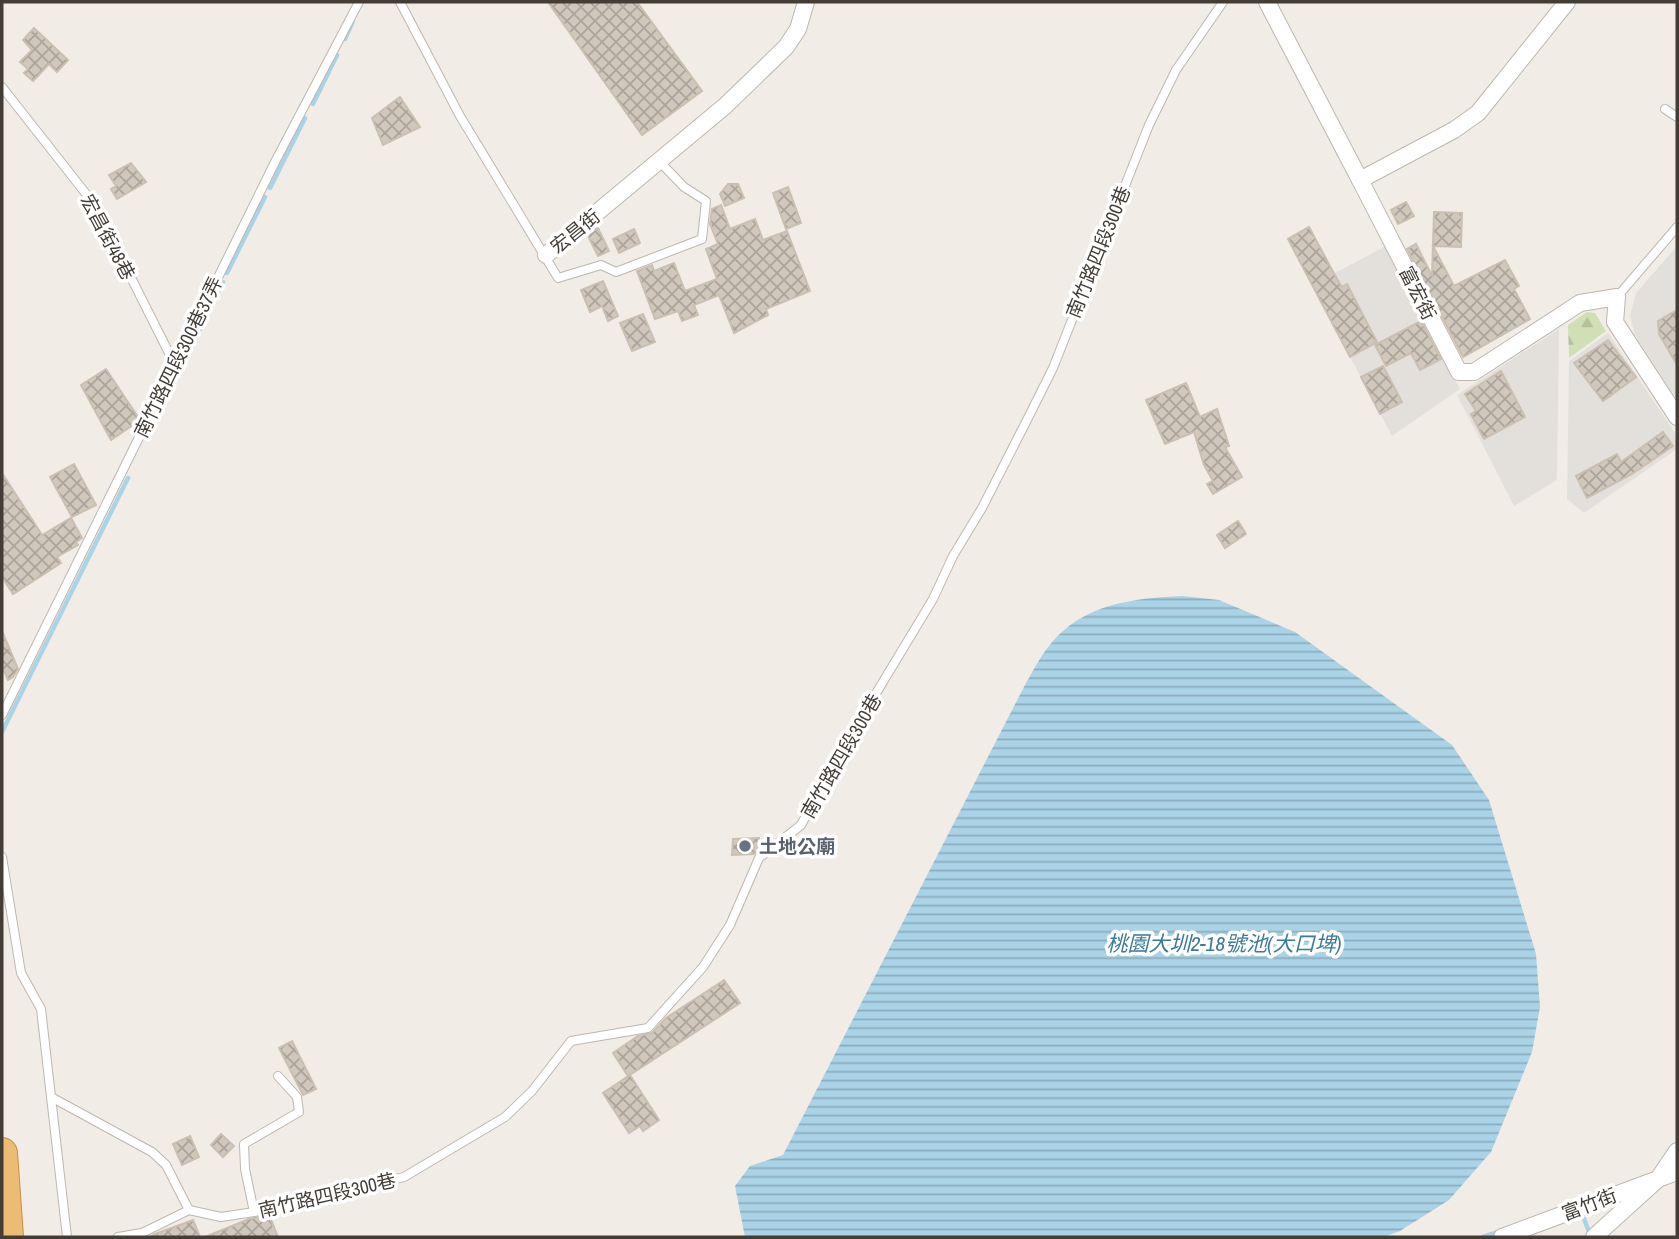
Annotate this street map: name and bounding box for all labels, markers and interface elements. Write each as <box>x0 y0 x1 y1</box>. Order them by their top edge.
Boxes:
street label: 南竹路四段300巷 <box>1060 182 1136 322</box>
street label: 宏昌街48巷 <box>75 190 141 284</box>
street label: 宏昌街 <box>545 203 605 259</box>
street label: 富宏街 <box>1393 262 1443 324</box>
street label: 南竹路四段300巷37弄 <box>128 272 228 442</box>
street label: 南竹路四段300巷 <box>795 689 887 823</box>
place label: 土地公廟 <box>759 833 835 859</box>
marker: 土地公廟 <box>737 838 753 854</box>
water label: 桃園大圳2-18號池(大口埤) <box>1107 929 1342 958</box>
street label: 南竹路四段300巷 <box>256 1167 398 1223</box>
street label: 富竹街 <box>1558 1182 1620 1226</box>

